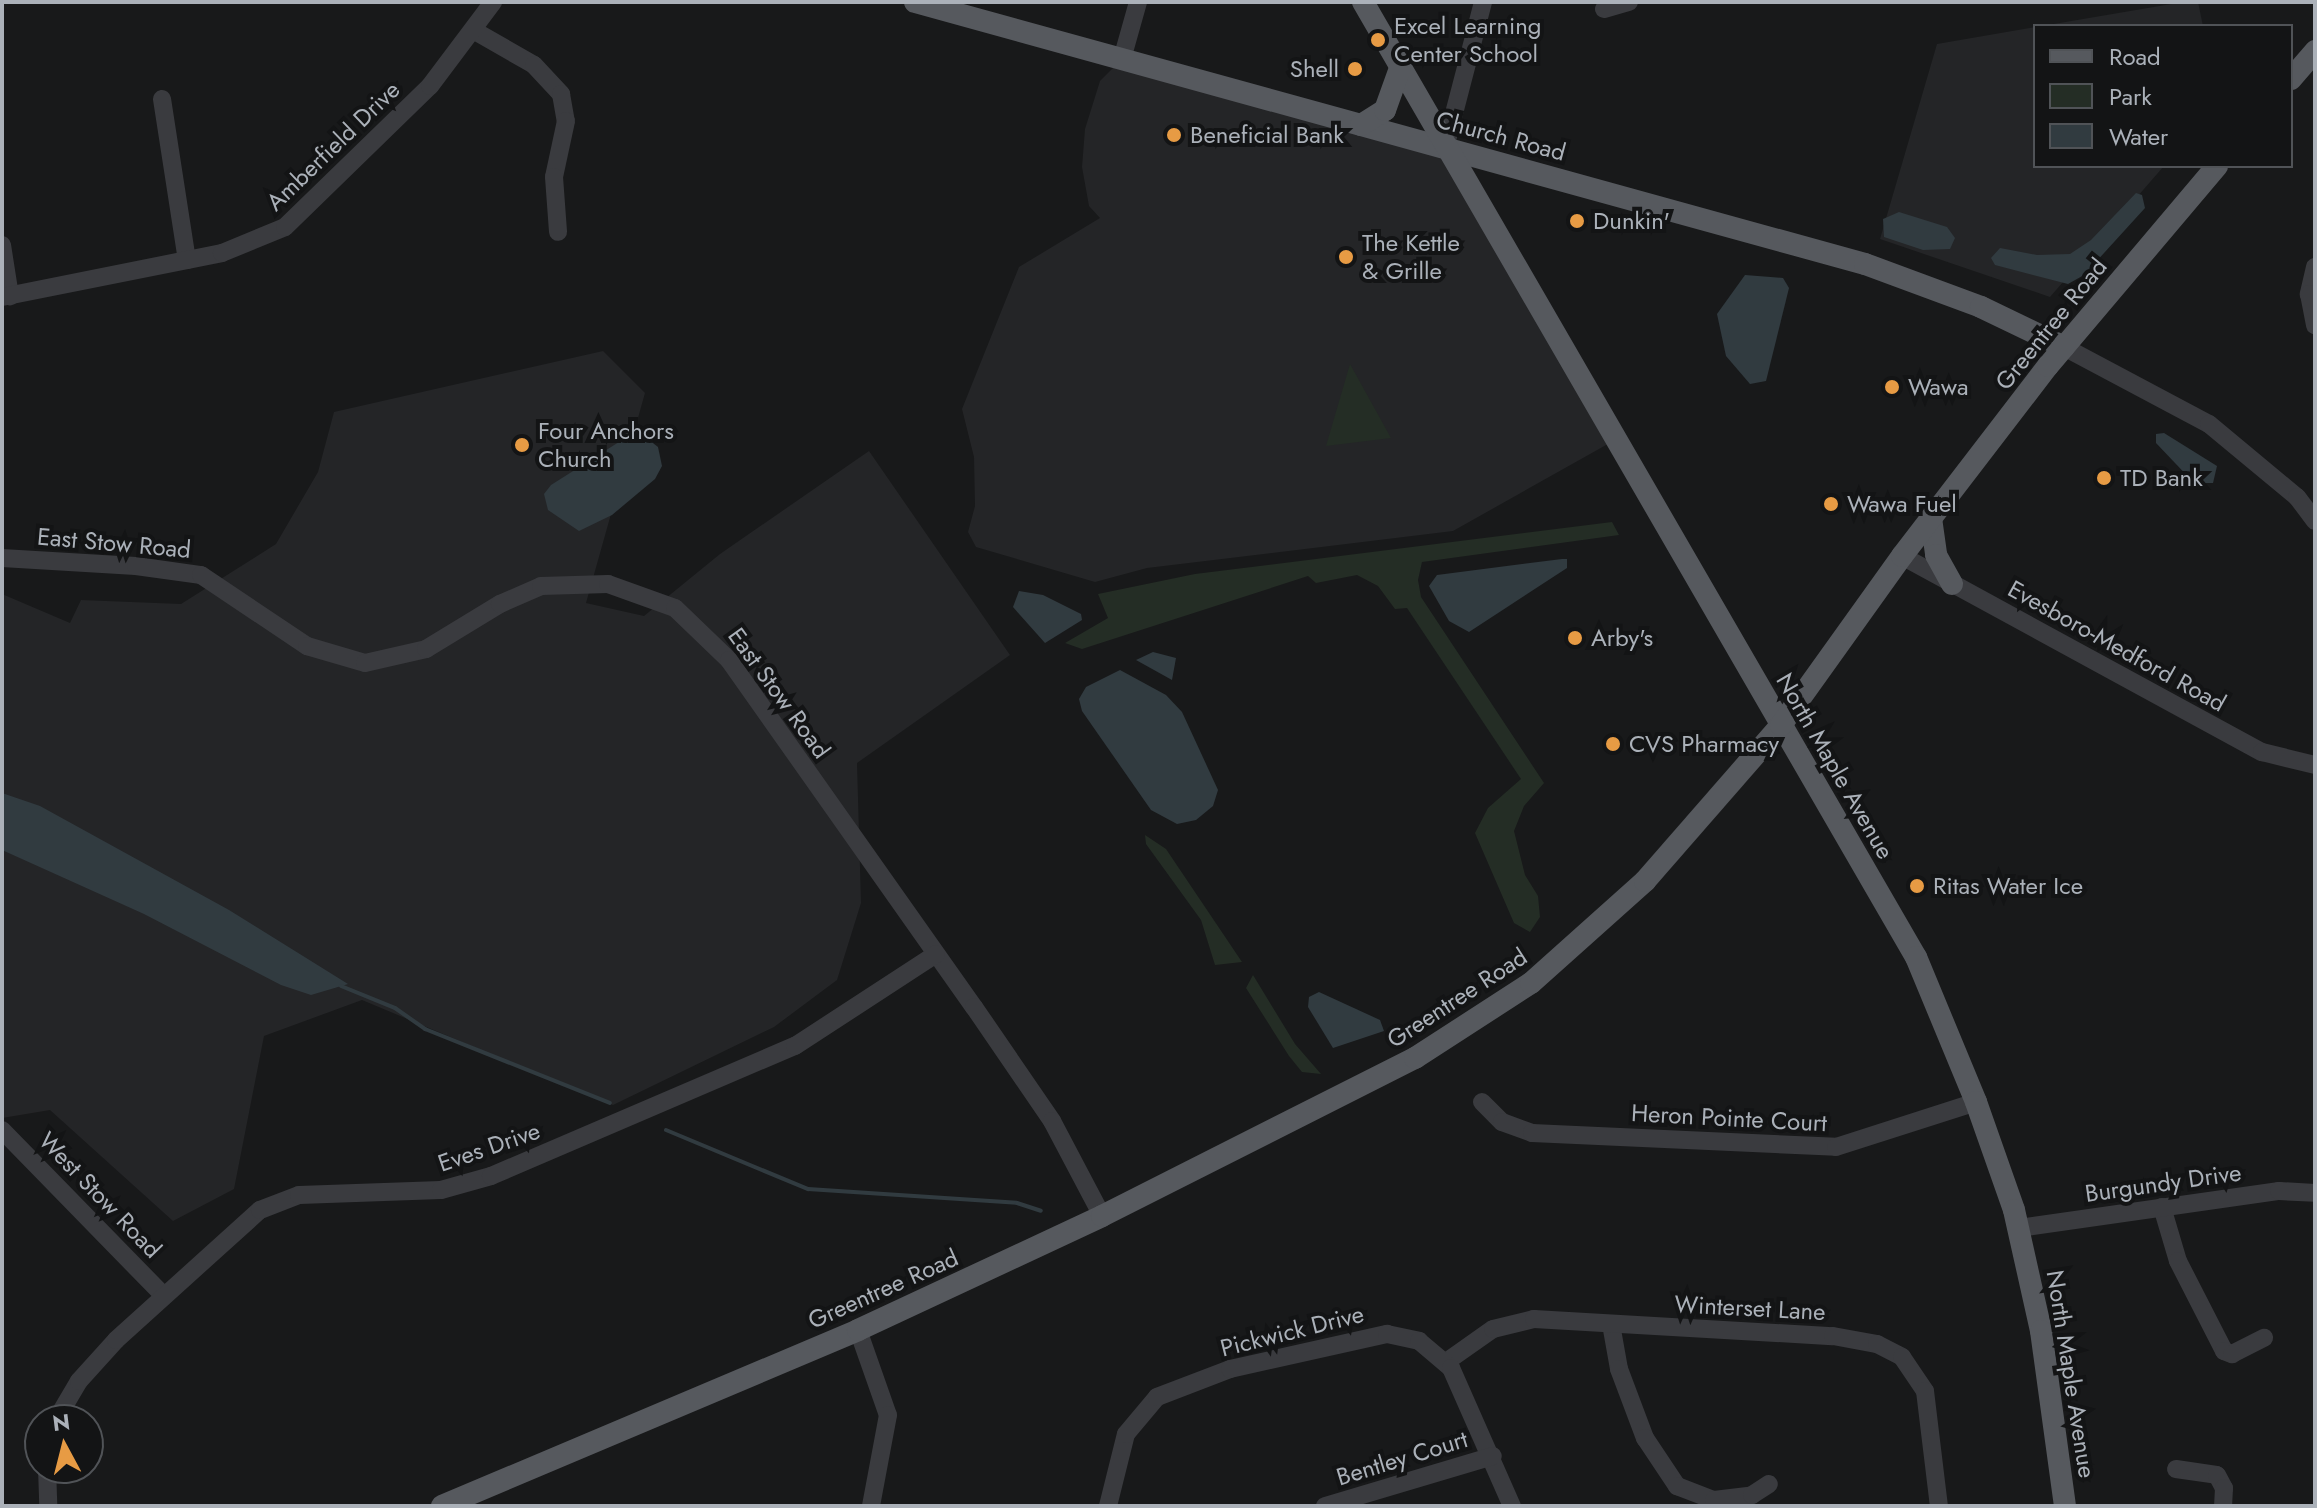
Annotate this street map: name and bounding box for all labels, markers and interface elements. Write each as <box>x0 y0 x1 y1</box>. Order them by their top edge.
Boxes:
place label: Excel Learning Center School <box>1394 12 1542 68</box>
legend <box>2033 24 2293 168</box>
marker: Excel Learning Center School <box>1369 31 1387 49</box>
text: Road <box>2109 39 2161 74</box>
place label: Shell <box>1290 55 1339 83</box>
marker: Shell <box>1346 60 1364 78</box>
street label: Amberfield Drive <box>260 75 406 217</box>
text: Park <box>2109 79 2152 114</box>
street label: Church Road <box>1433 105 1569 167</box>
text: Water <box>2109 119 2168 154</box>
place label: Beneficial Bank <box>1190 121 1344 149</box>
marker: Beneficial Bank <box>1165 126 1183 144</box>
place label: Dunkin' <box>1593 207 1670 235</box>
marker: Dunkin' <box>1568 212 1586 230</box>
place label: The Kettle & Grille <box>1362 229 1460 285</box>
marker: The Kettle & Grille <box>1337 248 1355 266</box>
street label: Greentree Road <box>1989 252 2113 396</box>
place label: Wawa <box>1908 373 1969 401</box>
marker: Wawa <box>1883 378 1901 396</box>
place label: Four Anchors Church <box>538 417 674 473</box>
marker: Four Anchors Church <box>513 436 531 454</box>
place label: TD Bank <box>2120 464 2203 492</box>
marker: TD Bank <box>2095 469 2113 487</box>
place label: Wawa Fuel <box>1847 490 1957 518</box>
marker: Wawa Fuel <box>1822 495 1840 513</box>
street label: East Stow Road <box>36 522 192 564</box>
street label: Evesboro-Medford Road <box>2003 574 2231 718</box>
street label: East Stow Road <box>722 622 836 764</box>
place label: Arby's <box>1591 624 1653 652</box>
marker: Arby's <box>1566 629 1584 647</box>
street label: North Maple Avenue <box>1770 668 1900 864</box>
place label: CVS Pharmacy <box>1629 730 1779 758</box>
marker: CVS Pharmacy <box>1604 735 1622 753</box>
place label: Ritas Water Ice <box>1933 872 2083 900</box>
marker: Ritas Water Ice <box>1908 877 1926 895</box>
street label: Greentree Road <box>1382 942 1532 1054</box>
street label: Heron Pointe Court <box>1630 1098 1828 1138</box>
street label: Eves Drive <box>434 1116 544 1178</box>
street label: West Stow Road <box>33 1126 167 1264</box>
street label: Burgundy Drive <box>2083 1158 2243 1208</box>
street label: Greentree Road <box>804 1243 962 1335</box>
street label: North Maple Avenue <box>2040 1268 2102 1480</box>
street label: Winterset Lane <box>1674 1290 1826 1326</box>
street label: Pickwick Drive <box>1217 1299 1367 1363</box>
north arrow <box>24 1404 104 1484</box>
text: N <box>51 1405 72 1439</box>
street label: Bentley Court <box>1333 1424 1471 1492</box>

